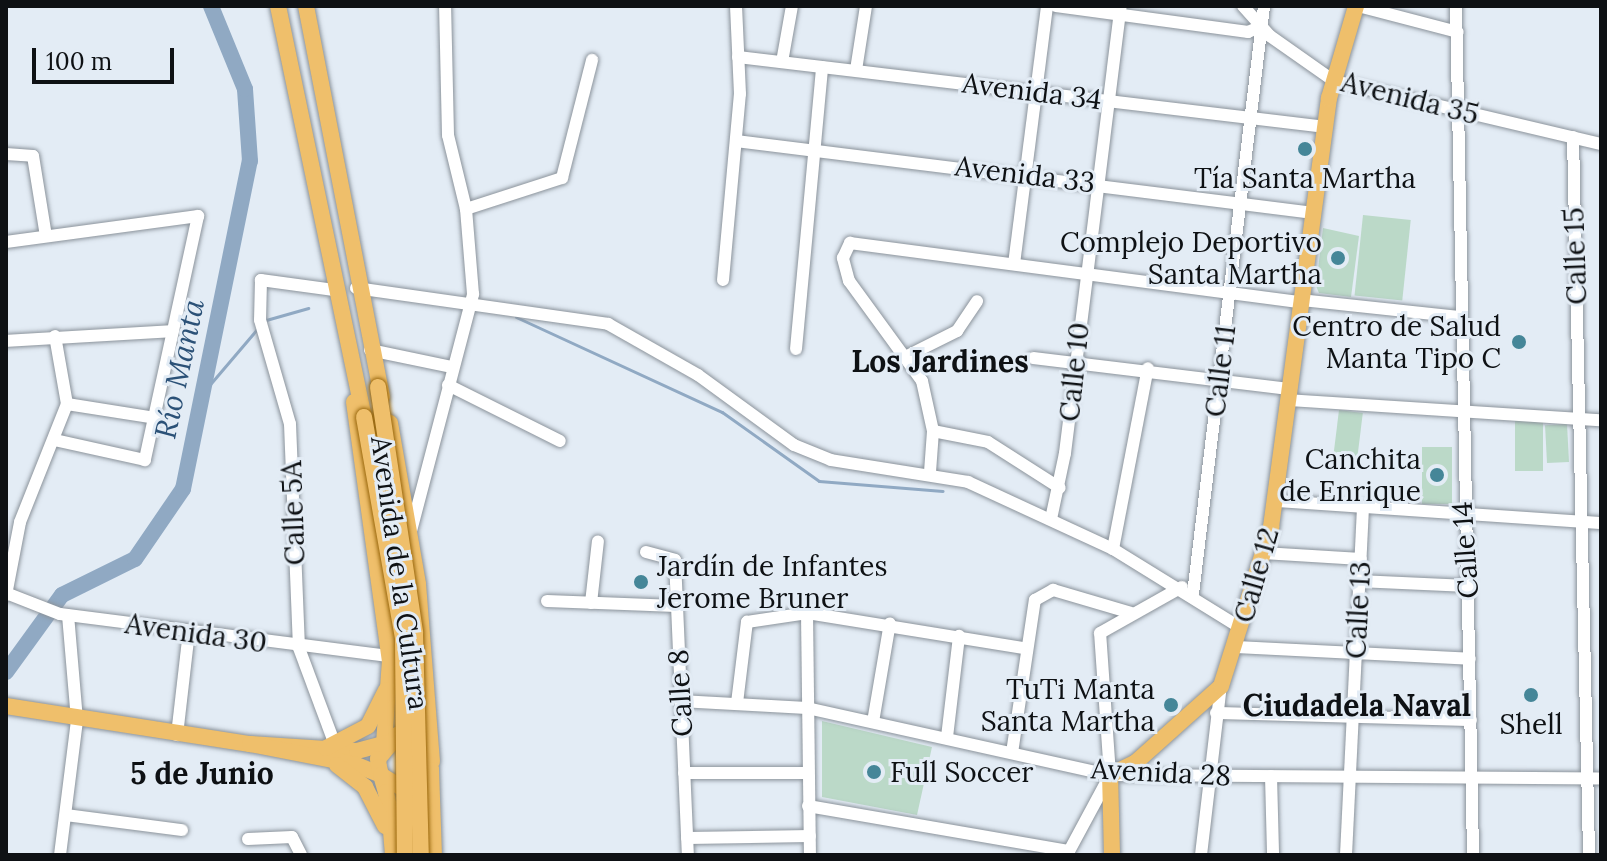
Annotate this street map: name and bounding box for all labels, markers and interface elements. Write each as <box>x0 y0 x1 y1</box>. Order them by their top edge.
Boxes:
scale bar <box>36 32 178 82</box>
text: 100 m <box>46 46 112 77</box>
street label: Avenida 35 <box>1338 65 1482 131</box>
street label: Avenida 34 <box>960 66 1104 116</box>
marker: Tía Santa Martha <box>1296 140 1314 158</box>
street label: Avenida 33 <box>953 149 1097 199</box>
place label: Tía Santa Martha <box>1194 161 1416 195</box>
street label: Calle 15 <box>1557 207 1593 305</box>
place label: Complejo Deportivo Santa Martha <box>1060 225 1322 291</box>
marker: Complejo Deportivo Santa Martha <box>1329 249 1347 267</box>
water label: Río Manta <box>147 296 211 442</box>
place label: Centro de Salud Manta Tipo C <box>1292 309 1501 375</box>
street label: Calle 10 <box>1052 321 1096 423</box>
street label: Calle 11 <box>1198 323 1242 419</box>
marker: Centro de Salud Manta Tipo C <box>1508 331 1530 353</box>
district label: Los Jardines <box>851 343 1029 379</box>
street label: Avenida de la Cultura <box>364 434 436 712</box>
place label: Canchita de Enrique <box>1279 442 1421 508</box>
street label: Calle 5A <box>274 460 312 566</box>
marker: Canchita de Enrique <box>1428 466 1446 484</box>
street label: Calle 14 <box>1445 500 1485 600</box>
street label: Calle 12 <box>1226 524 1286 626</box>
place label: Jardín de Infantes Jerome Bruner <box>657 549 887 615</box>
street label: Calle 13 <box>1339 560 1377 660</box>
marker: Jardín de Infantes Jerome Bruner <box>632 573 650 591</box>
street label: Avenida 30 <box>123 606 269 660</box>
street label: Calle 8 <box>661 648 699 738</box>
place label: TuTi Manta Santa Martha <box>981 672 1155 738</box>
marker: Shell <box>1522 686 1540 704</box>
district label: Ciudadela Naval <box>1243 687 1471 723</box>
marker: TuTi Manta Santa Martha <box>1162 696 1180 714</box>
place label: Shell <box>1499 707 1563 741</box>
street label: Avenida 28 <box>1090 752 1232 792</box>
district label: 5 de Junio <box>130 755 274 791</box>
place label: Full Soccer <box>890 755 1033 789</box>
marker: Full Soccer <box>865 763 883 781</box>

